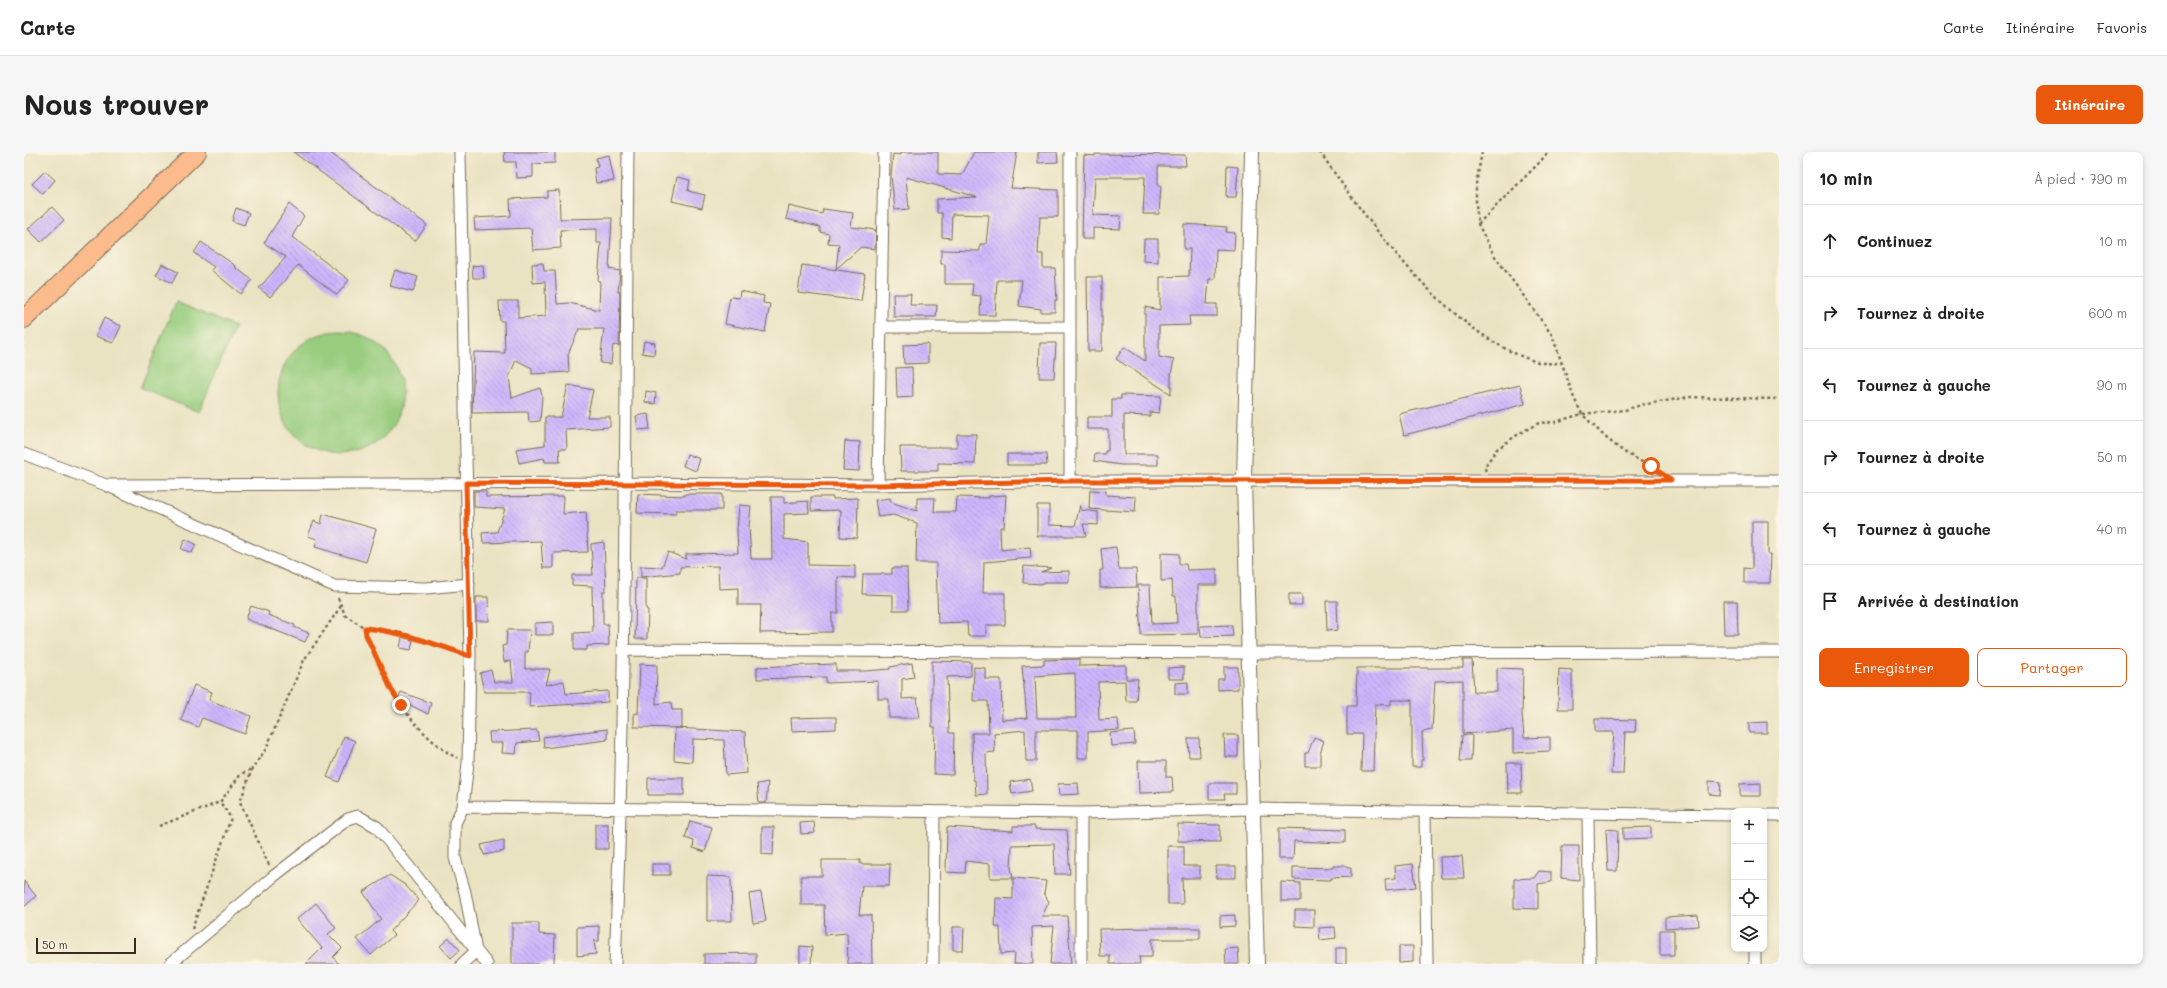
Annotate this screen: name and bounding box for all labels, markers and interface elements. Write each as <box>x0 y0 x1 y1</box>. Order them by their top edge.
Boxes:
text: Carte <box>20 15 75 40</box>
text: Carte <box>1943 18 1984 37</box>
text: Itinéraire <box>2006 18 2075 37</box>
text: Favoris <box>2097 18 2147 37</box>
button: Itinéraire <box>2036 85 2143 124</box>
text: Nous trouver <box>24 86 209 122</box>
text: 10 min <box>1819 167 1873 189</box>
text: À pied · 790 m <box>2034 170 2127 187</box>
icon: ahead <box>1819 230 1841 252</box>
text: Continuez <box>1857 231 1932 251</box>
text: 10 m <box>2099 232 2127 249</box>
icon: right <box>1819 302 1841 324</box>
text: Tournez à droite <box>1857 303 1985 323</box>
text: 600 m <box>2089 304 2127 321</box>
icon: left <box>1819 374 1841 396</box>
text: Tournez à gauche <box>1857 375 1991 395</box>
text: 90 m <box>2097 376 2127 393</box>
icon: right <box>1819 446 1841 468</box>
text: Tournez à droite <box>1857 447 1985 467</box>
text: 50 m <box>2097 448 2127 465</box>
route start <box>1642 457 1660 475</box>
icon: left <box>1819 518 1841 540</box>
text: Tournez à gauche <box>1857 519 1991 539</box>
text: 40 m <box>2097 520 2127 537</box>
icon: arrive <box>1819 590 1841 612</box>
text: Arrivée à destination <box>1857 591 2019 611</box>
button: Enregistrer <box>1819 648 1969 687</box>
button: Partager <box>1977 648 2127 687</box>
route end <box>392 696 410 714</box>
map controls <box>1731 808 1767 952</box>
button: + <box>1731 808 1767 844</box>
button: − <box>1731 844 1767 880</box>
button: locate <box>1731 880 1767 916</box>
button: layers <box>1731 916 1767 952</box>
scale bar <box>36 936 136 955</box>
text: 50 m <box>42 937 68 952</box>

